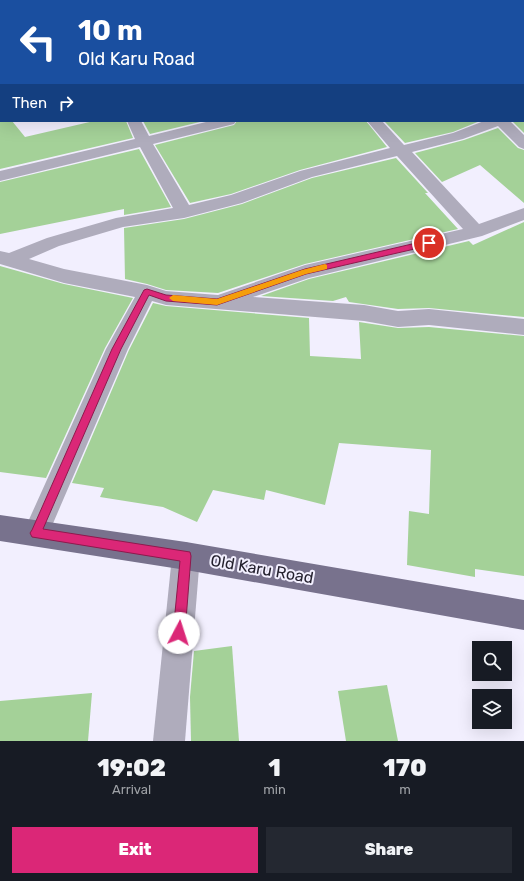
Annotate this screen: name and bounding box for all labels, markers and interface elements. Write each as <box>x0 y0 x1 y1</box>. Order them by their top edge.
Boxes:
text: 10 m <box>78 14 143 47</box>
icon: left <box>12 16 64 68</box>
text: Old Karu Road <box>78 48 195 70</box>
icon: right <box>55 92 77 114</box>
text: Then <box>12 94 47 112</box>
pin <box>412 226 446 260</box>
icon: arrive <box>418 232 440 254</box>
street label: Old Karu Road <box>209 551 315 587</box>
position arrow <box>158 612 200 654</box>
map controls <box>472 641 512 729</box>
button: search <box>472 641 512 681</box>
button: layers <box>472 689 512 729</box>
text: 19:02 <box>97 754 166 782</box>
text: 1 <box>268 754 281 782</box>
text: 170 <box>383 754 427 782</box>
text: Arrival <box>112 782 151 797</box>
text: min <box>263 782 286 797</box>
text: m <box>399 782 411 797</box>
button: Exit <box>12 827 258 873</box>
button: Share <box>266 827 512 873</box>

